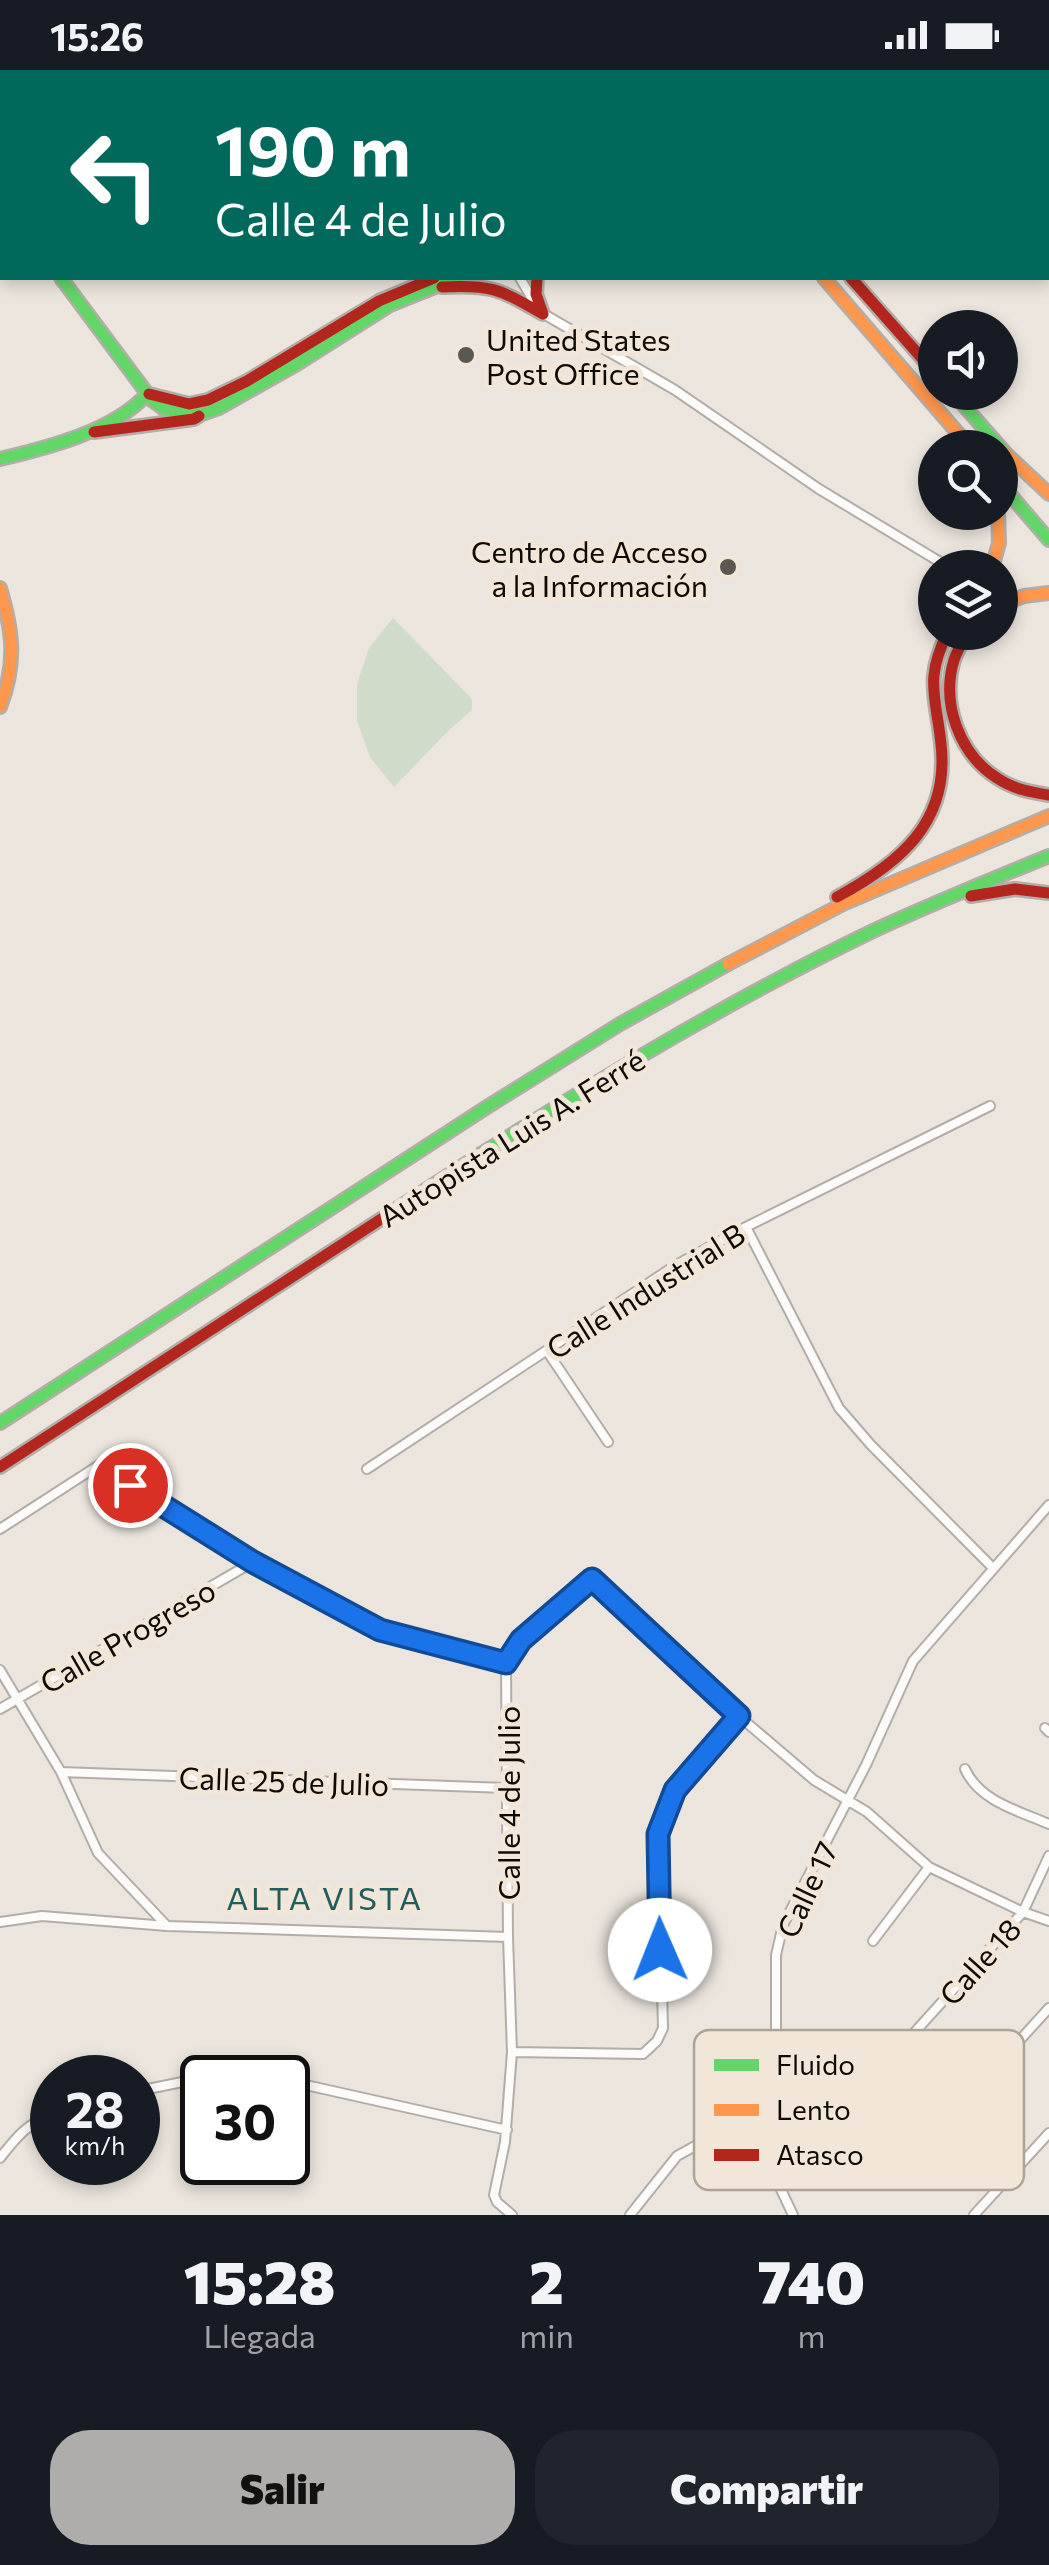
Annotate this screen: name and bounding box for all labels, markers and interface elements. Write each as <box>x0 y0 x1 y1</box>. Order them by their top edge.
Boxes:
text: 15:26 <box>50 12 144 59</box>
text: 190 m <box>215 105 411 190</box>
icon: left <box>50 110 180 240</box>
text: Calle 4 de Julio <box>215 190 507 245</box>
map controls <box>918 310 1018 650</box>
button: sound <box>918 310 1018 410</box>
place label: United States Post Office <box>486 320 671 391</box>
marker: United States Post Office <box>455 344 477 366</box>
button: search <box>918 430 1018 530</box>
place label: Centro de Acceso a la Información <box>471 532 708 603</box>
button: layers <box>918 550 1018 650</box>
marker: Centro de Acceso a la Información <box>717 556 739 578</box>
street label: Autopista Luis A. Ferré <box>371 1040 651 1234</box>
street label: Calle Industrial B <box>539 1214 751 1366</box>
pin <box>88 1443 173 1528</box>
icon: arrive <box>103 1458 158 1513</box>
street label: Calle Progreso <box>33 1570 221 1700</box>
street label: Calle 4 de Julio <box>489 1706 526 1900</box>
street label: Calle 25 de Julio <box>178 1758 390 1802</box>
street label: Calle 17 <box>768 1835 844 1943</box>
district label: ALTA VISTA <box>226 1877 424 1917</box>
position arrow <box>608 1898 712 2002</box>
street label: Calle 18 <box>930 1910 1028 2012</box>
legend <box>694 2030 1024 2190</box>
text: Fluido <box>776 2047 855 2081</box>
speed limit sign: 30 <box>180 2055 310 2185</box>
text: 28 <box>65 2077 125 2138</box>
text: Lento <box>776 2092 851 2126</box>
text: km/h <box>65 2130 125 2160</box>
text: Atasco <box>776 2137 864 2171</box>
text: 15:28 <box>184 2243 336 2316</box>
text: 2 <box>529 2243 564 2316</box>
text: 740 <box>758 2243 865 2316</box>
text: Llegada <box>203 2315 316 2355</box>
text: min <box>519 2315 574 2355</box>
text: m <box>797 2315 825 2355</box>
button: Salir <box>50 2430 515 2545</box>
button: Compartir <box>535 2430 999 2545</box>

